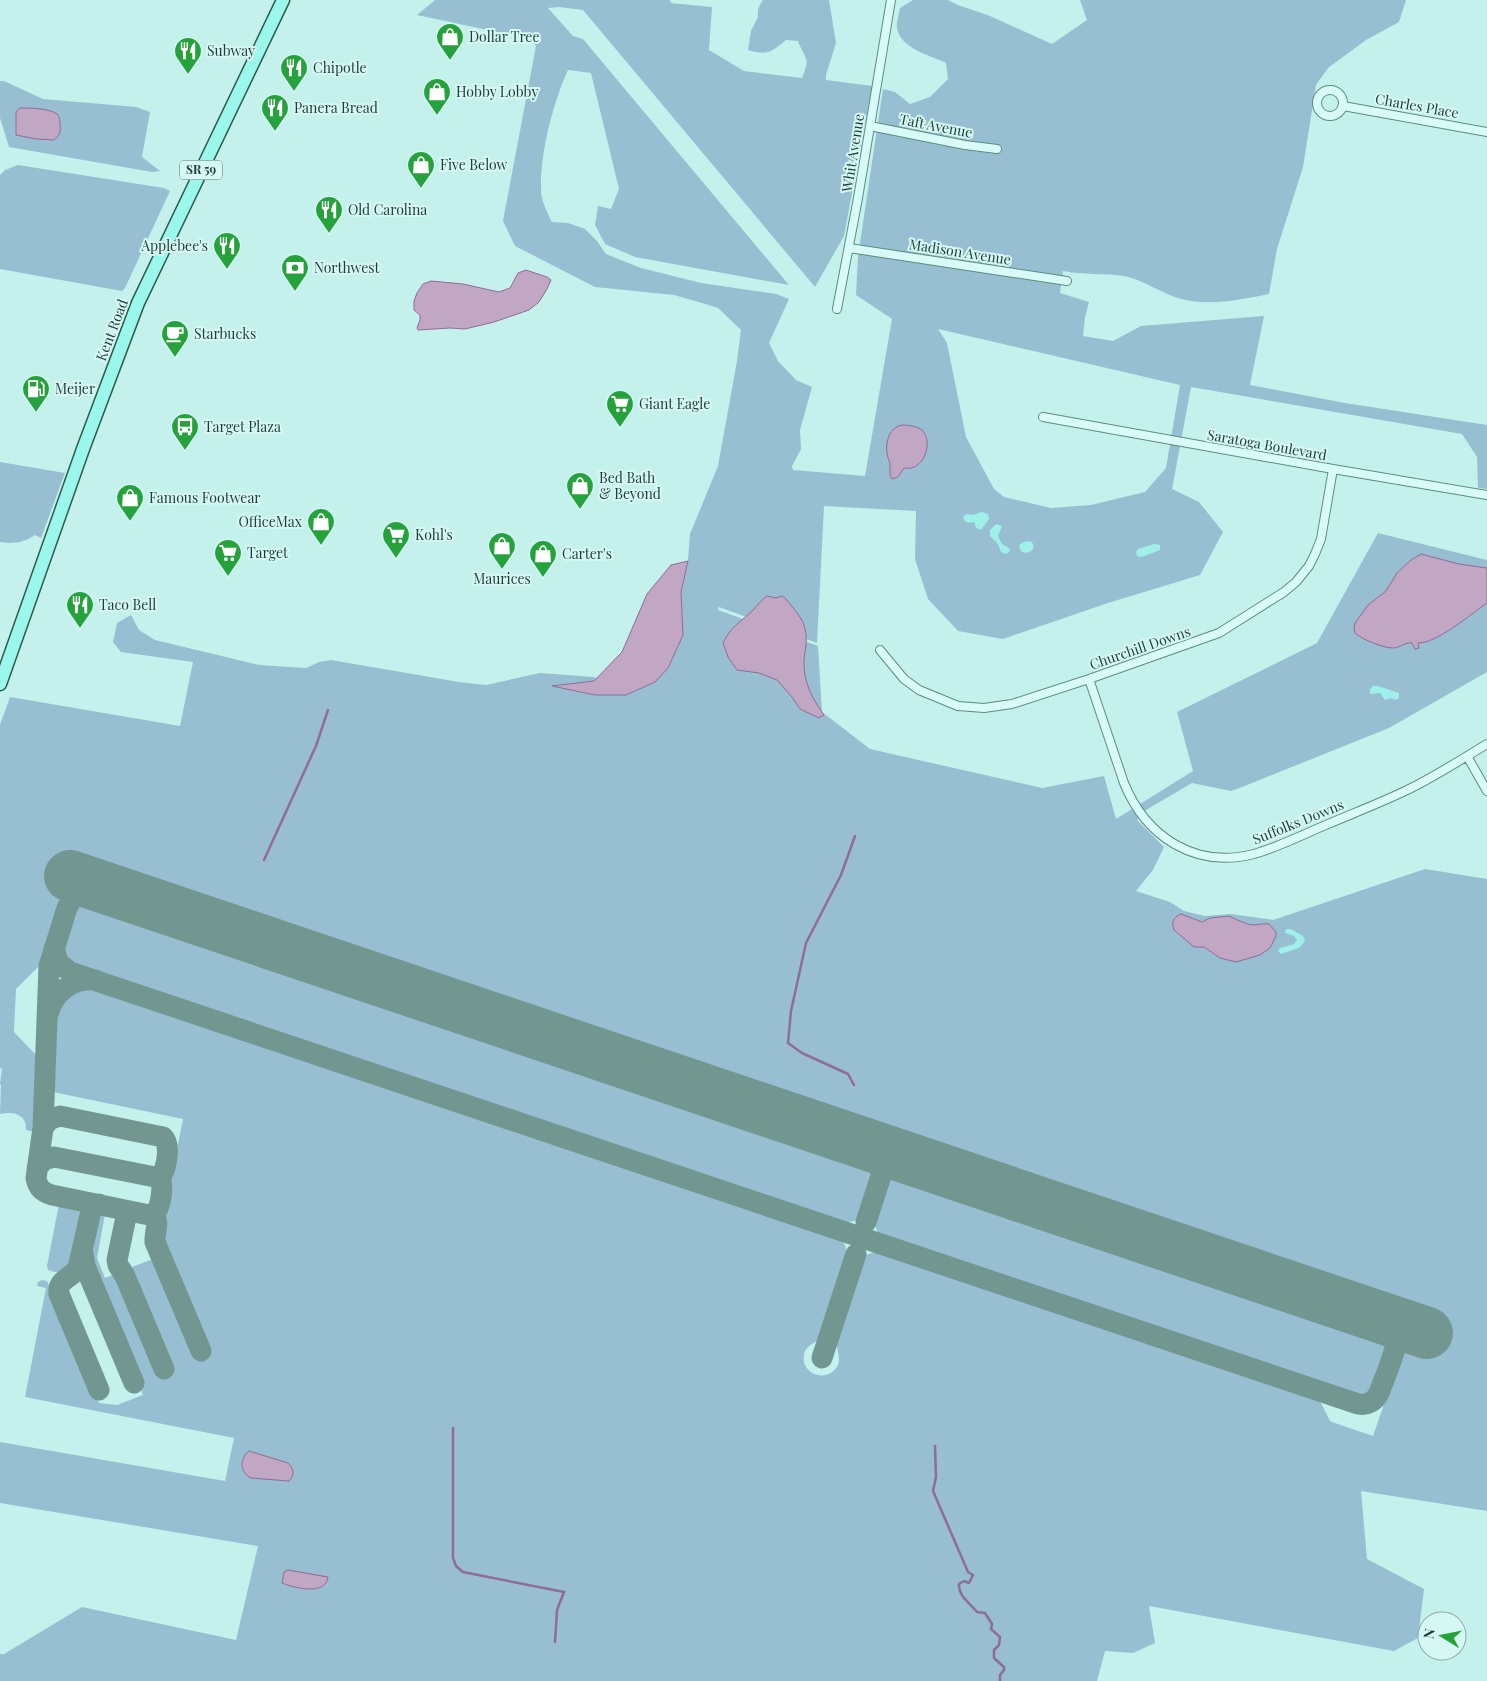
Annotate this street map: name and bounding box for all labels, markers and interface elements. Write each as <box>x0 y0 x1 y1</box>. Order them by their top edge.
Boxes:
shop icon: Dollar Tree <box>435 22 465 61</box>
place label: Dollar Tree <box>469 27 540 46</box>
restaurant icon: Subway <box>173 36 203 75</box>
place label: Subway <box>207 41 255 60</box>
restaurant icon: Chipotle <box>279 53 309 92</box>
place label: Chipotle <box>313 58 367 77</box>
shop icon: Hobby Lobby <box>422 77 452 116</box>
place label: Hobby Lobby <box>456 82 538 101</box>
street label: Charles Place <box>1374 89 1460 122</box>
restaurant icon: Panera Bread <box>260 93 290 132</box>
place label: Panera Bread <box>294 98 378 117</box>
street label: Taft Avenue <box>898 109 974 142</box>
street label: Whit Avenue <box>837 112 868 194</box>
shop icon: Five Below <box>406 150 436 189</box>
place label: Five Below <box>440 155 508 174</box>
road number: SR 59 <box>180 160 222 180</box>
restaurant icon: Old Carolina <box>314 195 344 234</box>
place label: Old Carolina <box>348 200 427 219</box>
restaurant icon: Applebee's <box>212 231 242 270</box>
street label: Madison Avenue <box>908 234 1012 269</box>
place label: Applebee's <box>140 236 208 255</box>
bank icon: Northwest <box>280 253 310 292</box>
place label: Northwest <box>314 258 381 277</box>
street label: Kent Road <box>91 296 132 363</box>
cafe icon: Starbucks <box>160 319 190 358</box>
place label: Starbucks <box>194 324 256 343</box>
fuel station icon: Meijer <box>21 374 51 413</box>
place label: Meijer <box>55 379 96 398</box>
supermarket icon: Giant Eagle <box>605 389 635 428</box>
place label: Giant Eagle <box>639 394 710 413</box>
bus stop icon: Target Plaza <box>170 412 200 451</box>
place label: Target Plaza <box>204 417 281 436</box>
street label: Saratoga Boulevard <box>1206 425 1328 464</box>
place label: Bed Bath & Beyond <box>599 468 661 503</box>
shop icon: Bed Bath & Beyond <box>565 471 595 510</box>
shop icon: Famous Footwear <box>115 483 145 522</box>
place label: Famous Footwear <box>149 488 261 507</box>
shop icon: OfficeMax <box>306 507 336 546</box>
place label: OfficeMax <box>238 512 303 531</box>
supermarket icon: Kohl's <box>381 520 411 559</box>
place label: Kohl's <box>415 525 453 544</box>
shop icon: Maurices <box>487 531 517 570</box>
supermarket icon: Target <box>213 538 243 577</box>
shop icon: Carter's <box>528 539 558 578</box>
place label: Target <box>247 543 289 562</box>
place label: Carter's <box>562 544 612 563</box>
place label: Maurices <box>473 569 531 588</box>
restaurant icon: Taco Bell <box>65 590 95 629</box>
place label: Taco Bell <box>99 595 156 614</box>
street label: Churchill Downs <box>1087 621 1193 674</box>
street label: Suffolks Downs <box>1249 795 1346 848</box>
north arrow <box>1417 1611 1467 1661</box>
text: N <box>1418 1627 1439 1640</box>

